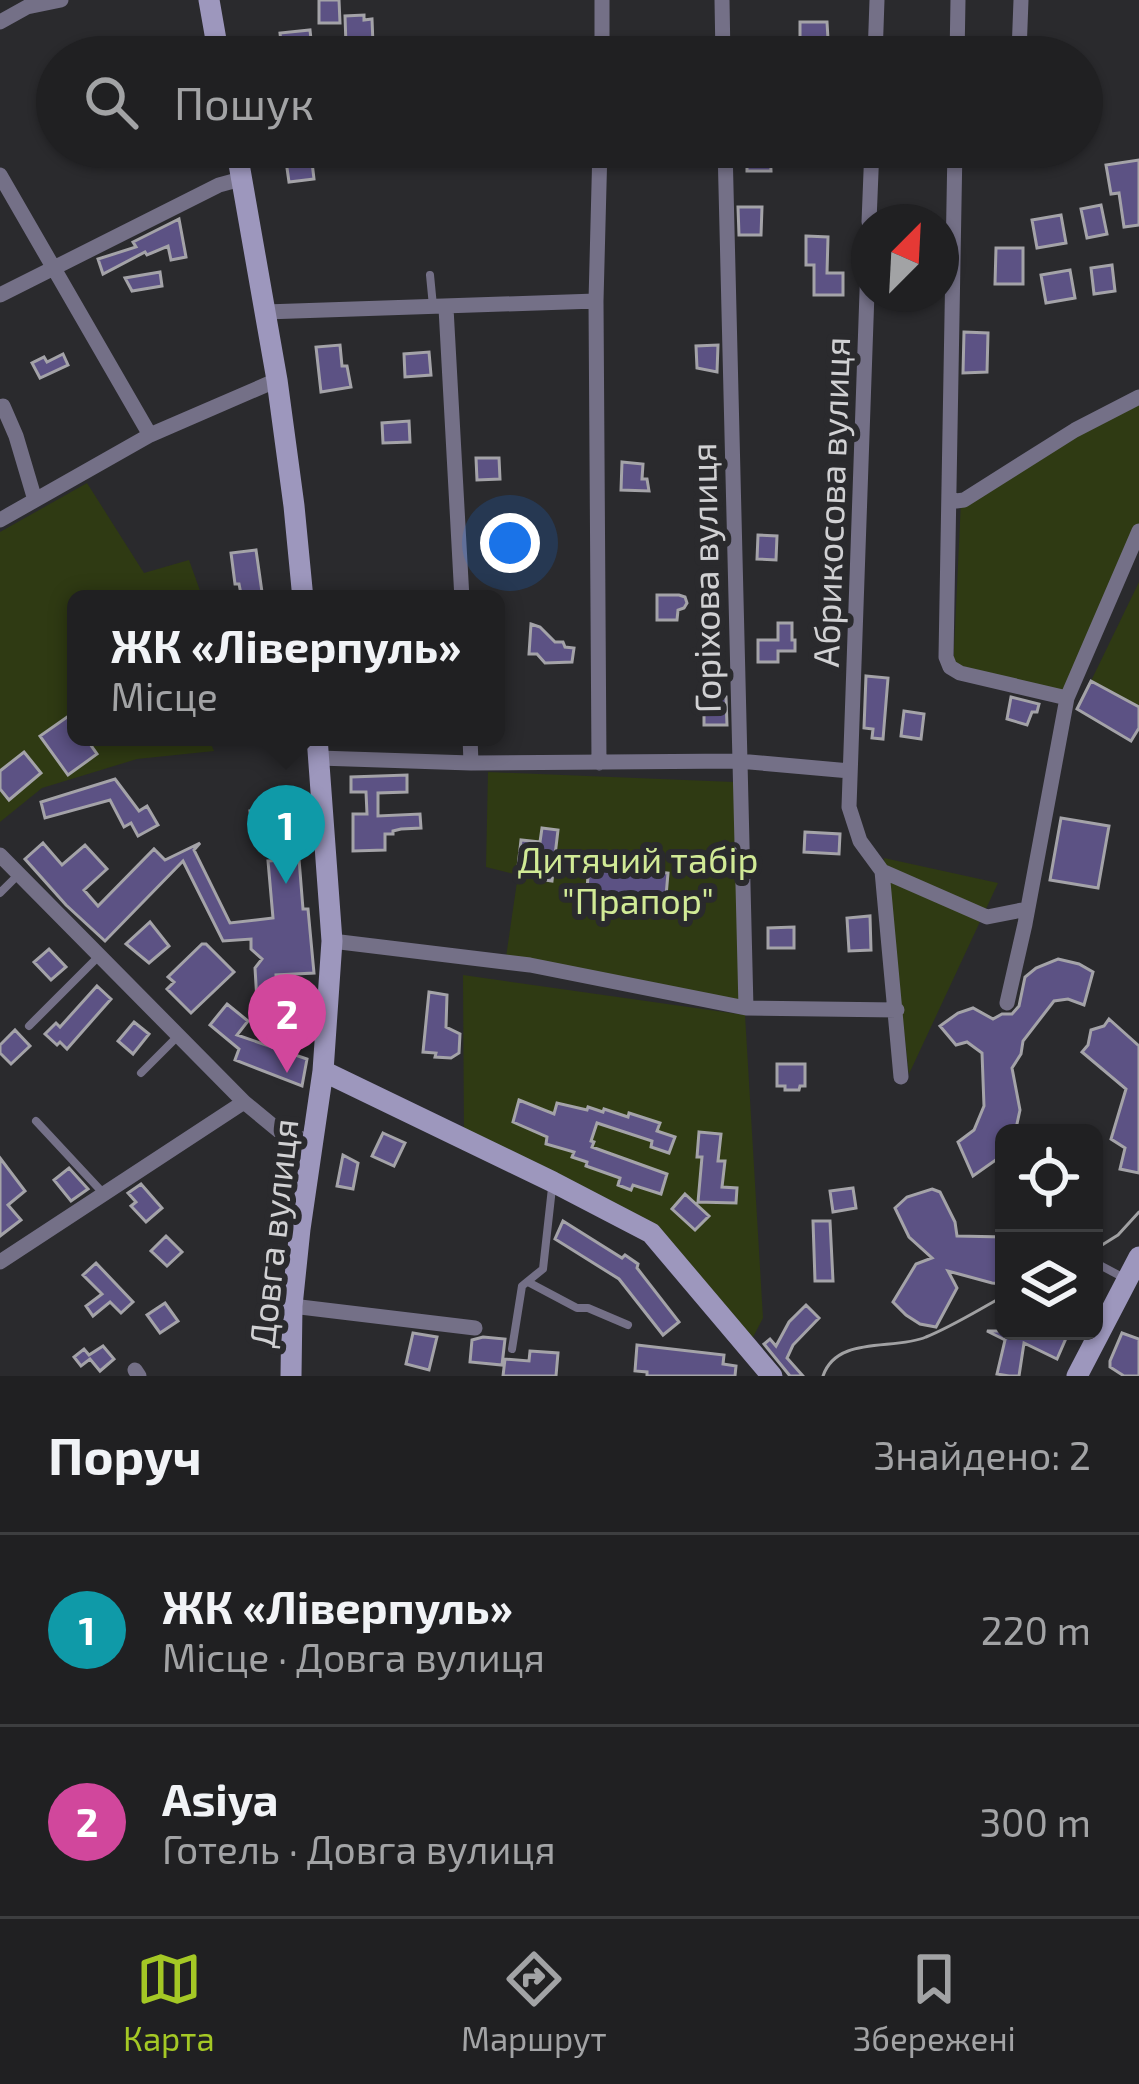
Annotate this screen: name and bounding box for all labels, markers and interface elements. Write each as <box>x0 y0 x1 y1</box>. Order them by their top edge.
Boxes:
search box <box>36 36 1103 168</box>
icon: search <box>78 69 144 135</box>
text: Пошук <box>174 75 314 129</box>
north arrow <box>851 204 959 312</box>
street label: Абрикосова вулиця <box>803 336 858 668</box>
street label: Горіхова вулиця <box>680 442 729 714</box>
your location <box>480 513 540 573</box>
popup <box>67 590 505 746</box>
text: ЖК «Ліверпуль» <box>111 618 461 672</box>
text: Місце <box>111 672 218 719</box>
pin: 1 <box>247 785 325 884</box>
park label: Дитячий табір "Прапор" <box>518 837 758 921</box>
pin: 2 <box>248 974 326 1073</box>
street label: Довга вулиця <box>239 1116 306 1350</box>
map controls <box>995 1124 1103 1340</box>
button: locate <box>995 1124 1103 1232</box>
button: layers <box>995 1232 1103 1340</box>
text: Поруч <box>48 1424 202 1485</box>
text: Знайдено: 2 <box>874 1431 1091 1478</box>
text: ЖК «Ліверпуль» <box>162 1579 513 1633</box>
text: 1 <box>79 1606 95 1653</box>
text: 220 m <box>981 1606 1091 1653</box>
text: Місце · Довга вулиця <box>162 1633 545 1680</box>
text: Asiya <box>162 1771 278 1825</box>
text: 2 <box>76 1798 98 1845</box>
text: 300 m <box>979 1798 1091 1845</box>
text: Готель · Довга вулиця <box>162 1825 556 1872</box>
tab: Карта <box>123 1946 215 2058</box>
tab: Маршрут <box>461 1946 607 2058</box>
tab: Збережені <box>853 1946 1016 2058</box>

